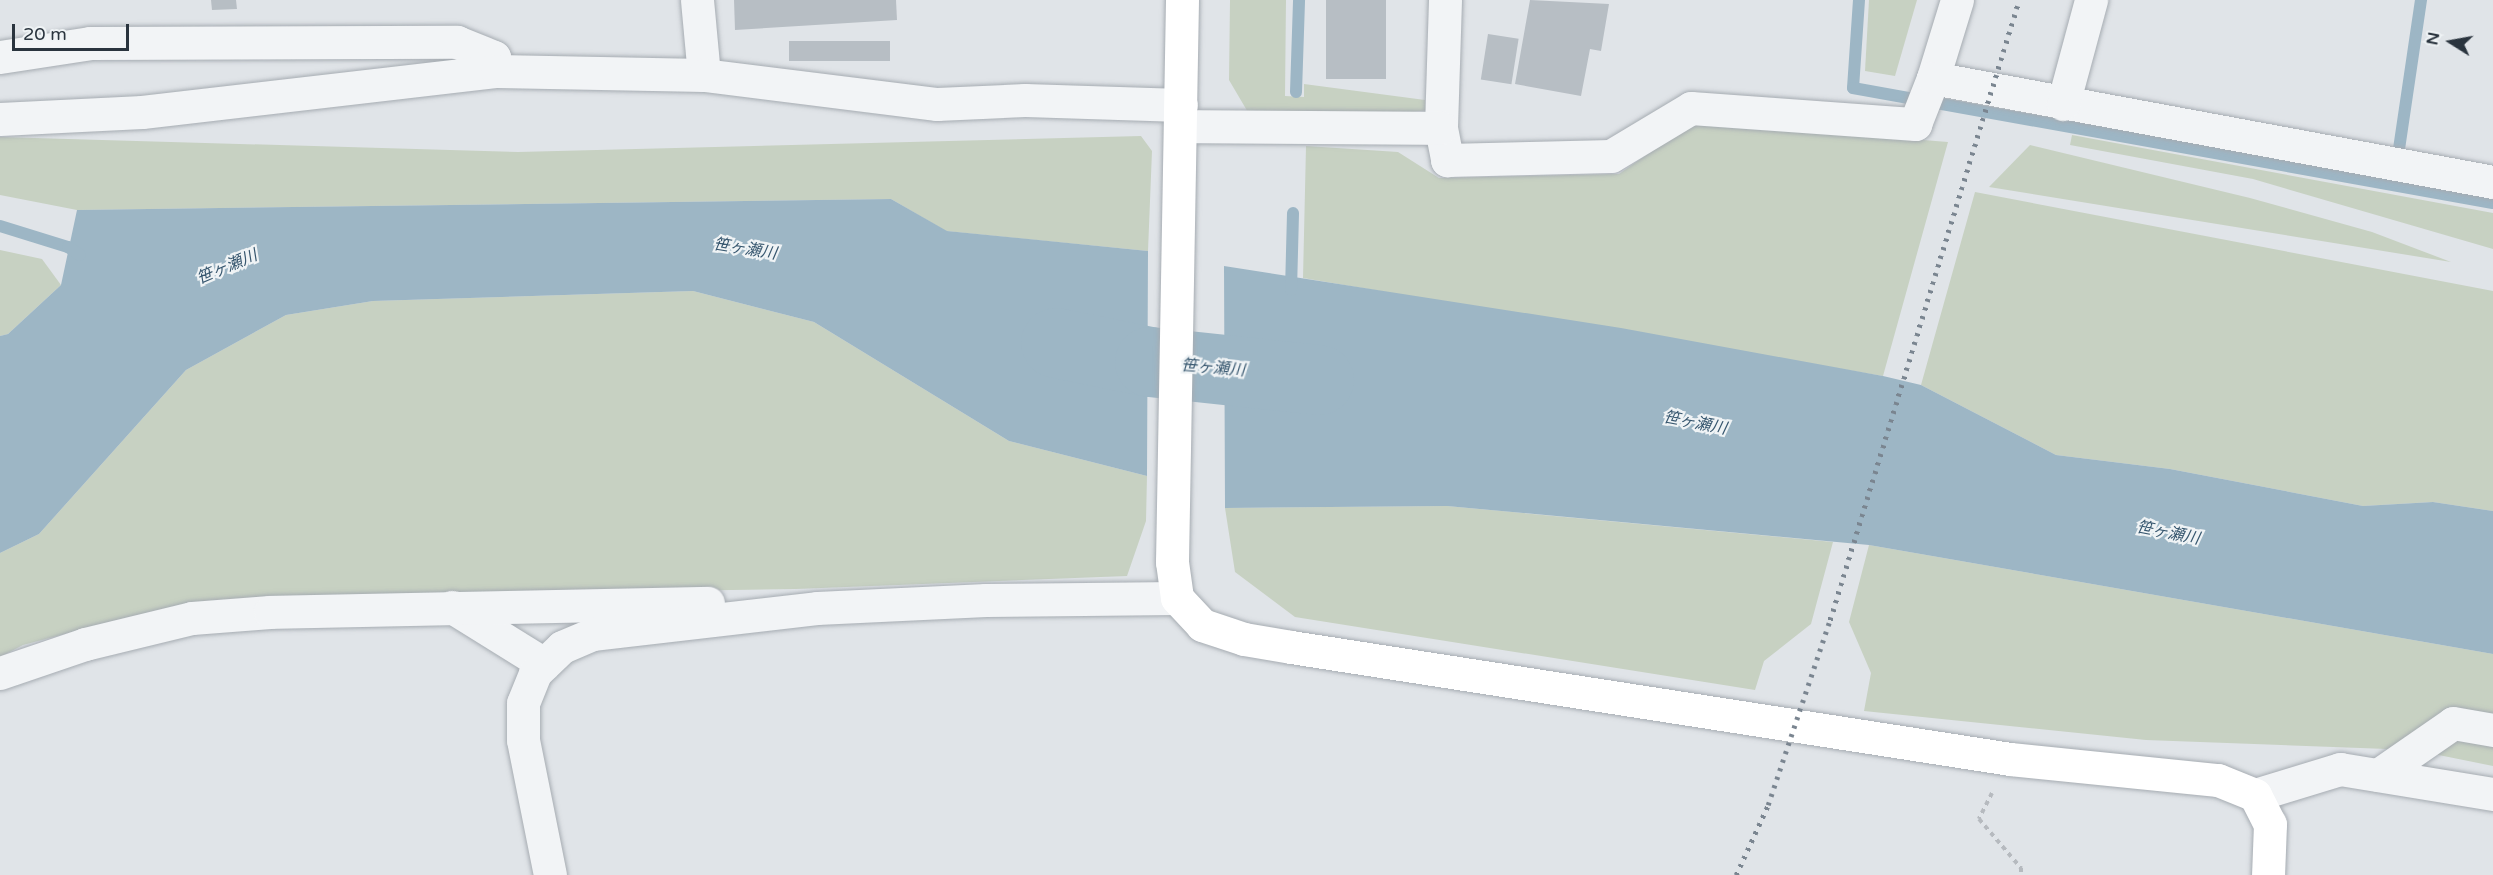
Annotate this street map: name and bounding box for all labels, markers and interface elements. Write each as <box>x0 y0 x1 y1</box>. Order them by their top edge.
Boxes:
scale bar <box>15 12 132 50</box>
north arrow <box>2421 12 2481 72</box>
text: 20 m <box>23 23 67 45</box>
text: N <box>2422 30 2444 47</box>
water label: 笹ヶ瀬川 <box>712 235 778 263</box>
water label: 笹ヶ瀬川 <box>194 246 260 288</box>
water label: 笹ヶ瀬川 <box>1180 356 1246 380</box>
water label: 笹ヶ瀬川 <box>1662 407 1728 439</box>
water label: 笹ヶ瀬川 <box>2135 517 2201 549</box>

